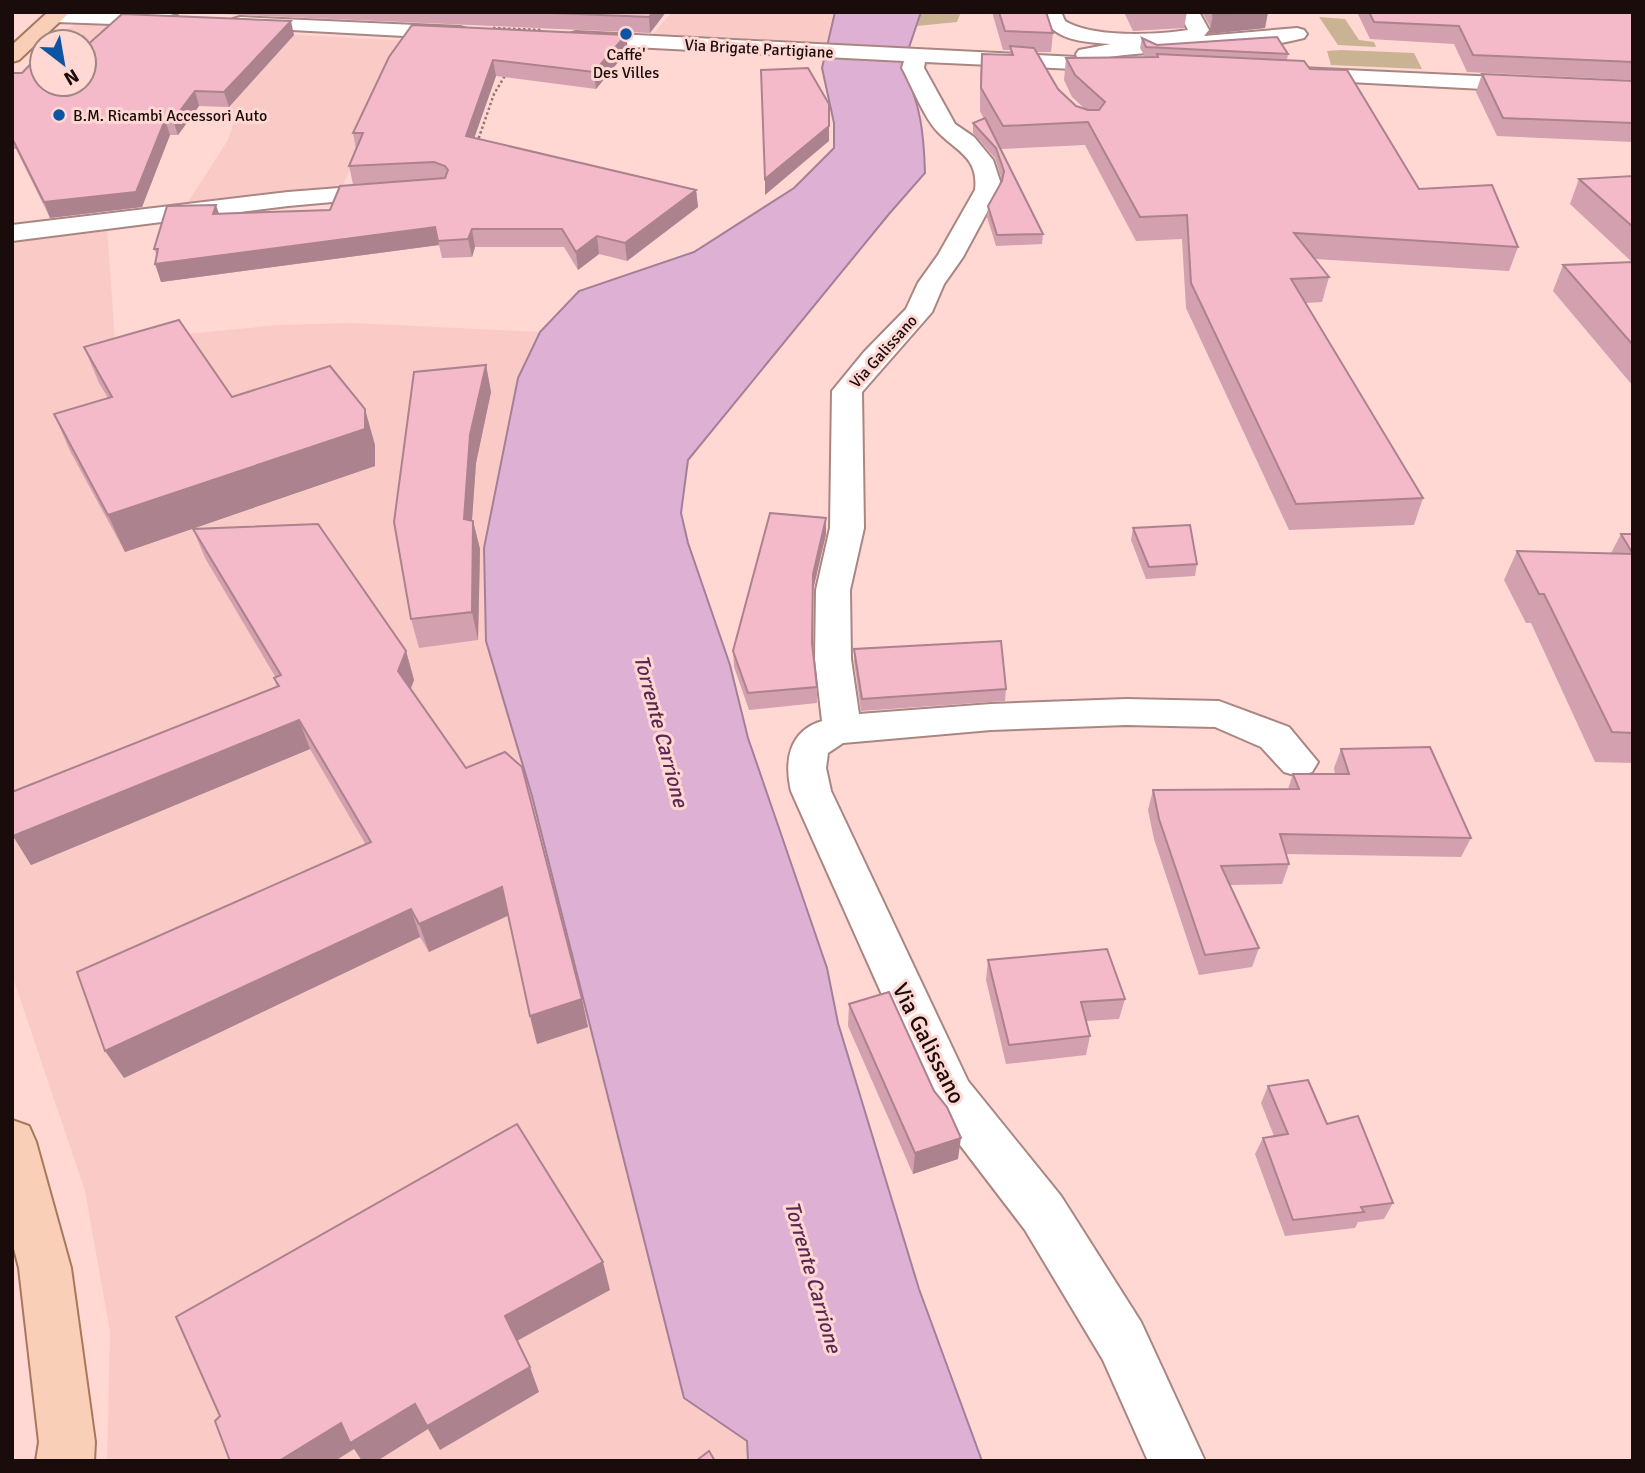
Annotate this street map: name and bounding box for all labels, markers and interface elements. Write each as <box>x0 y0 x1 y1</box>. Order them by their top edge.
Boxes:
marker: Caffe' Des Villes <box>618 26 634 42</box>
north arrow <box>28 28 98 98</box>
street label: Via Brigate Partigiane <box>684 35 834 63</box>
place label: Caffe' Des Villes <box>593 45 659 83</box>
text: N <box>59 63 83 90</box>
place label: B.M. Ricambi Accessori Auto <box>73 106 267 126</box>
marker: B.M. Ricambi Accessori Auto <box>51 107 67 123</box>
street label: Via Galissano <box>846 311 922 392</box>
water label: Torrente Carrione <box>628 652 694 811</box>
street label: Via Galissano <box>886 978 971 1109</box>
water label: Torrente Carrione <box>779 1198 847 1357</box>

